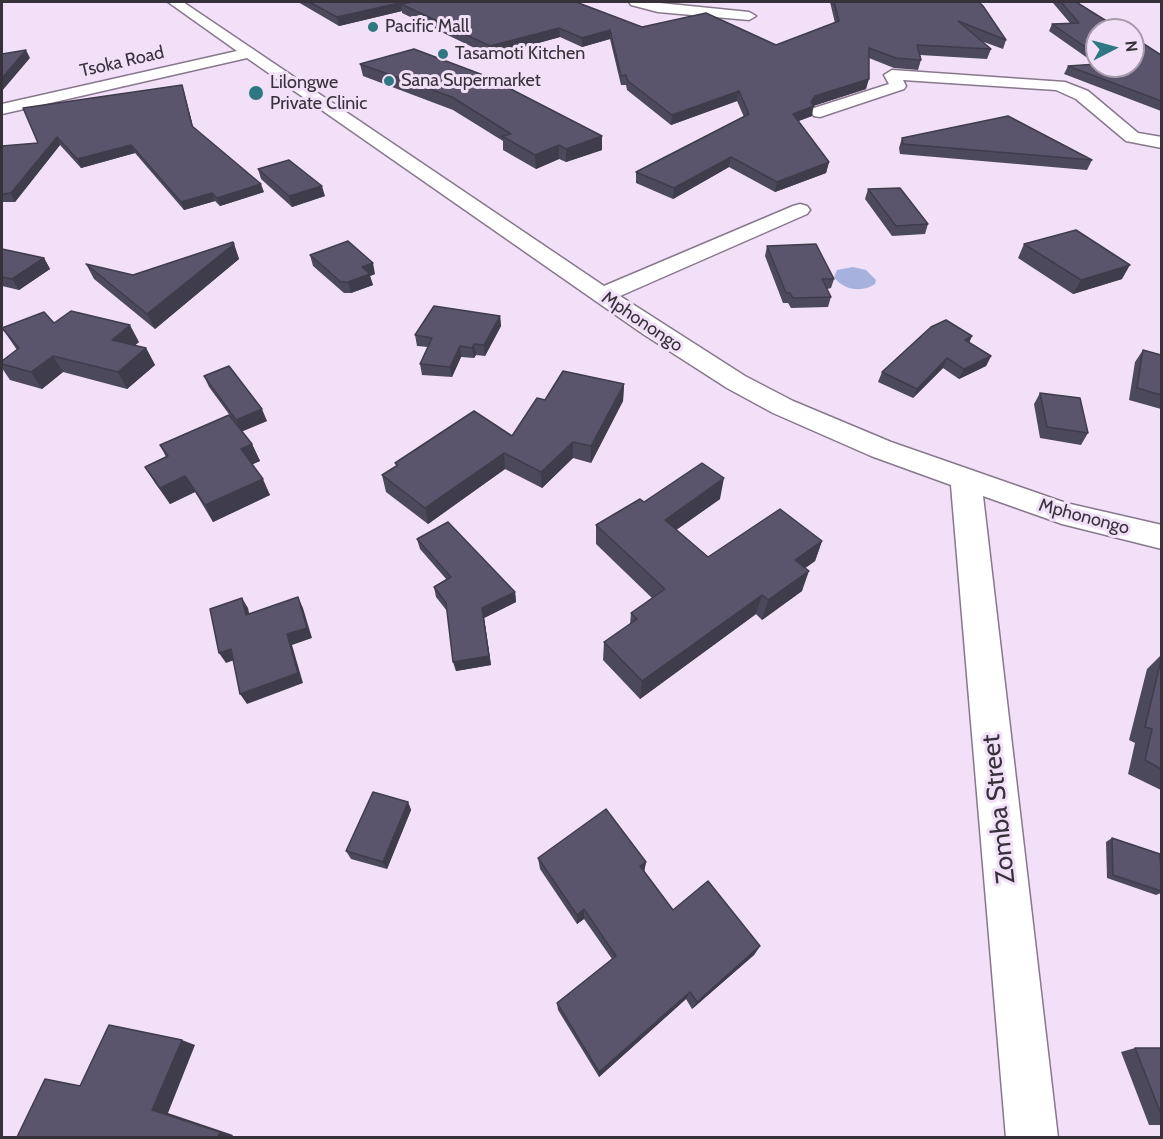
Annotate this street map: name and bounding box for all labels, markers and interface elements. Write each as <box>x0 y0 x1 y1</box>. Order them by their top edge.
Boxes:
place label: Pacific Mall <box>385 16 469 38</box>
north arrow <box>1085 18 1145 78</box>
marker: Pacific Mall <box>366 20 380 34</box>
text: N <box>1121 40 1141 53</box>
street label: Tsoka Road <box>78 42 166 82</box>
place label: Tasamoti Kitchen <box>455 43 585 65</box>
marker: Tasamoti Kitchen <box>436 47 450 61</box>
place label: Sana Supermarket <box>401 70 541 92</box>
place label: Lilongwe Private Clinic <box>270 72 367 115</box>
marker: Sana Supermarket <box>382 74 396 88</box>
marker: Lilongwe Private Clinic <box>247 84 265 102</box>
street label: Mphonongo <box>597 287 687 357</box>
street label: Mphonongo <box>1036 495 1132 539</box>
street label: Zomba Street <box>976 733 1022 885</box>

